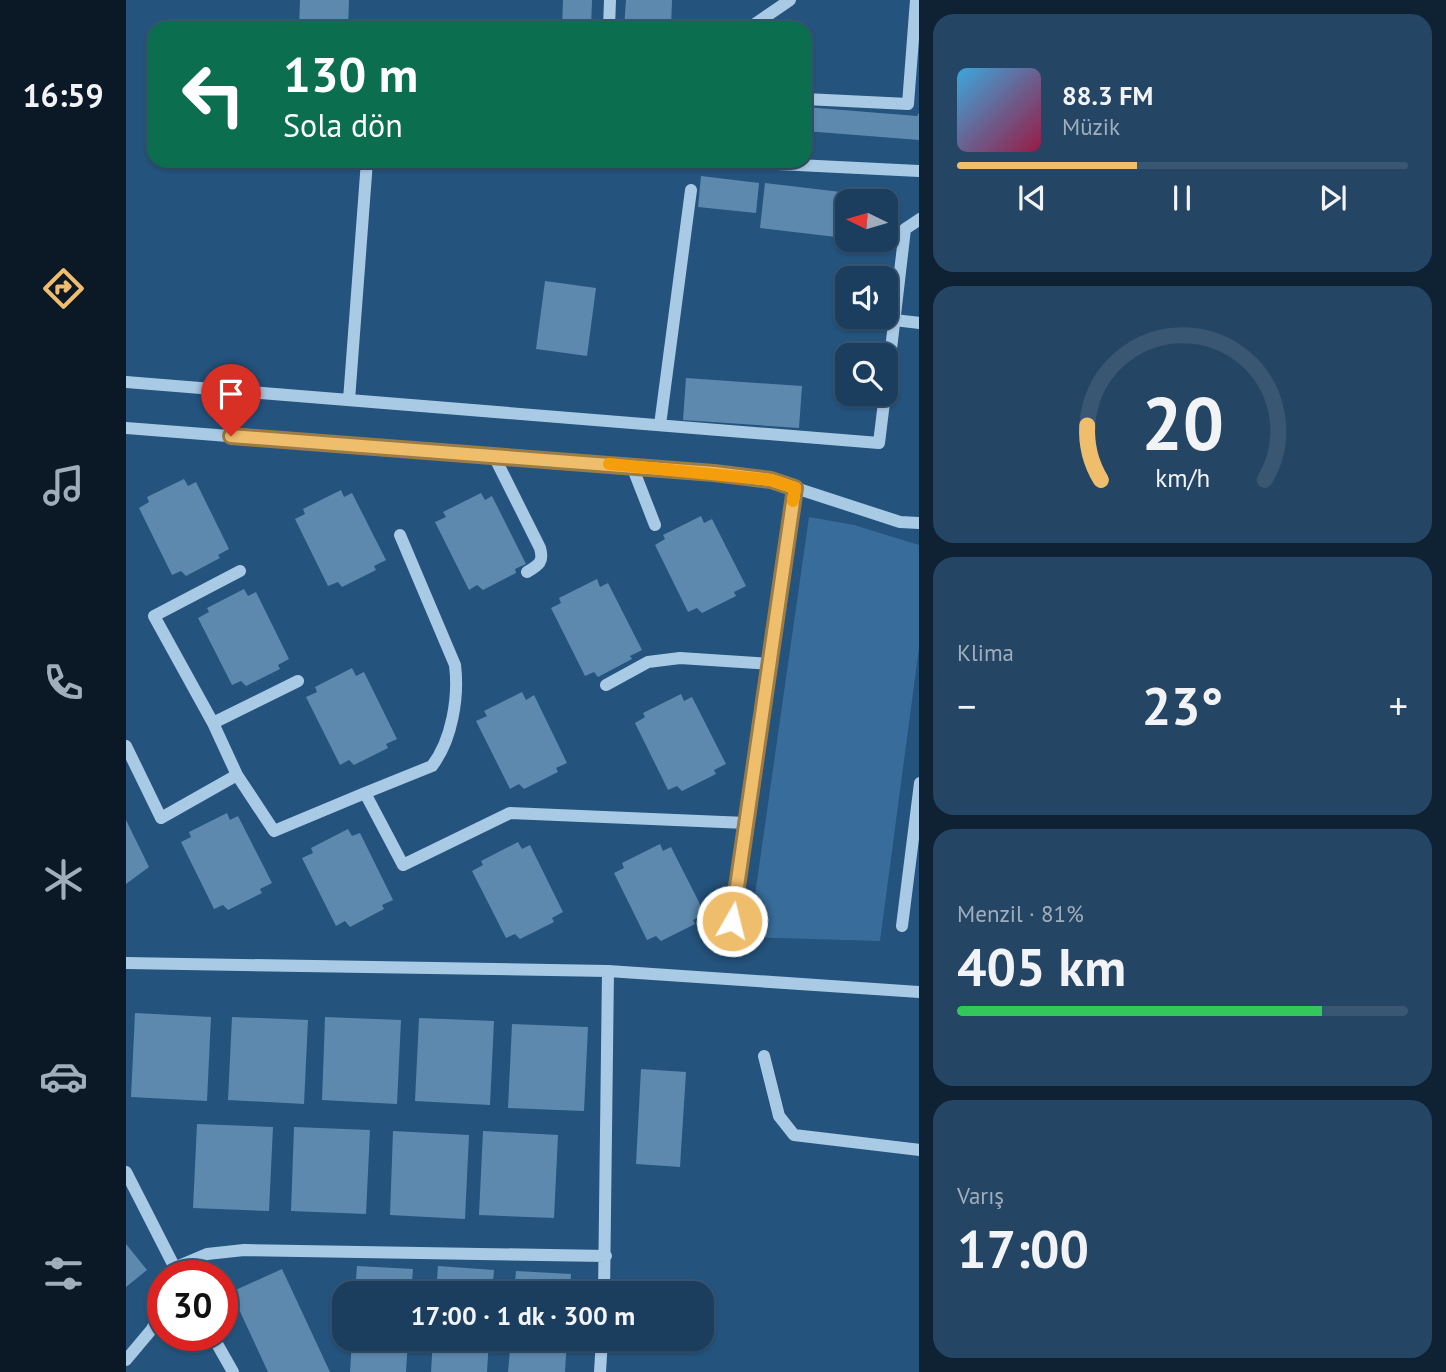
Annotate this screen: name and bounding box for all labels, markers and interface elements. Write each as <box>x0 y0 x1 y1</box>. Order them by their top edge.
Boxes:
text: 130 m <box>283 42 418 106</box>
icon: left <box>168 49 259 140</box>
text: 16:59 <box>22 74 104 116</box>
text: 88.3 FM <box>1062 79 1153 112</box>
text: Sola dön <box>283 104 403 146</box>
text: Müzik <box>1062 112 1120 141</box>
icon: previous <box>1013 179 1051 217</box>
icon: pause <box>1163 179 1201 217</box>
icon: next <box>1314 179 1352 217</box>
north arrow <box>835 189 898 252</box>
map controls <box>835 189 898 406</box>
icon: directions <box>39 264 88 313</box>
button: sound <box>835 266 898 329</box>
button: search <box>835 343 898 406</box>
pin <box>201 364 261 436</box>
icon: arrive <box>212 375 250 413</box>
text: 20 <box>1141 377 1224 471</box>
icon: music <box>39 461 88 510</box>
text: km/h <box>1155 462 1210 494</box>
text: Klima <box>957 638 1014 667</box>
icon: phone <box>39 658 88 707</box>
text: 23° <box>1142 672 1223 739</box>
text: − <box>957 681 976 730</box>
text: + <box>1389 681 1408 730</box>
icon: climate <box>39 855 88 904</box>
position arrow <box>695 884 769 958</box>
text: Menzil · 81% <box>957 899 1084 928</box>
text: 405 km <box>957 933 1126 1000</box>
icon: car <box>39 1052 88 1101</box>
text: Varış <box>957 1181 1004 1210</box>
text: 17:00 <box>957 1215 1089 1282</box>
icon: filters <box>39 1249 88 1298</box>
speed limit sign: 30 <box>147 1260 238 1351</box>
text: 17:00 · 1 dk · 300 m <box>411 1299 635 1332</box>

